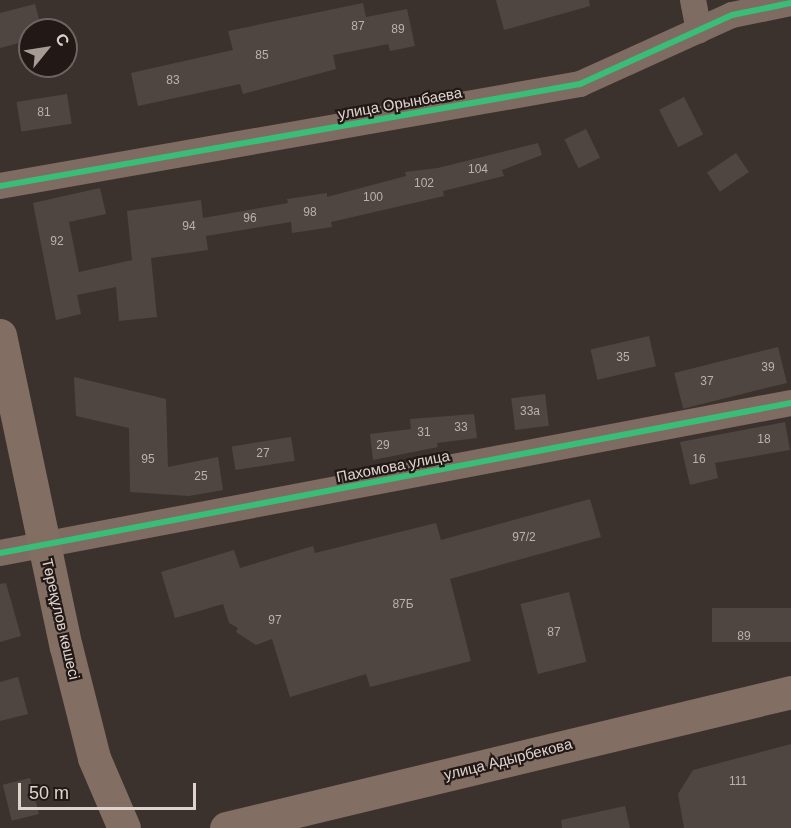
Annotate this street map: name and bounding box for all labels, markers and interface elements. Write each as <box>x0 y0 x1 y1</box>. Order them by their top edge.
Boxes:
north arrow <box>18 18 78 78</box>
house number: 87 <box>351 20 365 34</box>
house number: 89 <box>391 23 405 37</box>
text: С <box>52 30 73 49</box>
house number: 85 <box>255 49 269 63</box>
house number: 83 <box>166 74 180 88</box>
street label: улица Орынбаева <box>337 83 463 123</box>
house number: 81 <box>37 106 51 120</box>
house number: 104 <box>468 163 488 177</box>
house number: 102 <box>414 177 434 191</box>
house number: 100 <box>363 191 383 205</box>
house number: 98 <box>303 206 317 220</box>
house number: 96 <box>243 212 257 226</box>
house number: 94 <box>182 220 196 234</box>
house number: 92 <box>50 235 64 249</box>
house number: 35 <box>616 351 630 365</box>
house number: 39 <box>761 361 775 375</box>
house number: 37 <box>700 375 714 389</box>
house number: 33а <box>520 405 540 419</box>
house number: 33 <box>454 421 468 435</box>
house number: 31 <box>417 426 431 440</box>
house number: 18 <box>757 433 771 447</box>
house number: 29 <box>376 439 390 453</box>
street label: Пахомова улица <box>335 446 451 486</box>
house number: 27 <box>256 447 270 461</box>
house number: 95 <box>141 453 155 467</box>
house number: 16 <box>692 453 706 467</box>
house number: 25 <box>194 470 208 484</box>
house number: 97/2 <box>512 531 536 545</box>
street label: Төреқұлов көшесі <box>38 557 84 681</box>
house number: 87Б <box>392 598 414 612</box>
house number: 97 <box>268 614 282 628</box>
house number: 87 <box>547 626 561 640</box>
house number: 89 <box>737 630 751 644</box>
street label: улица Адырбекова <box>442 734 574 784</box>
scale bar <box>21 771 200 809</box>
house number: 111 <box>729 775 747 789</box>
text: 50 m <box>29 783 69 803</box>

